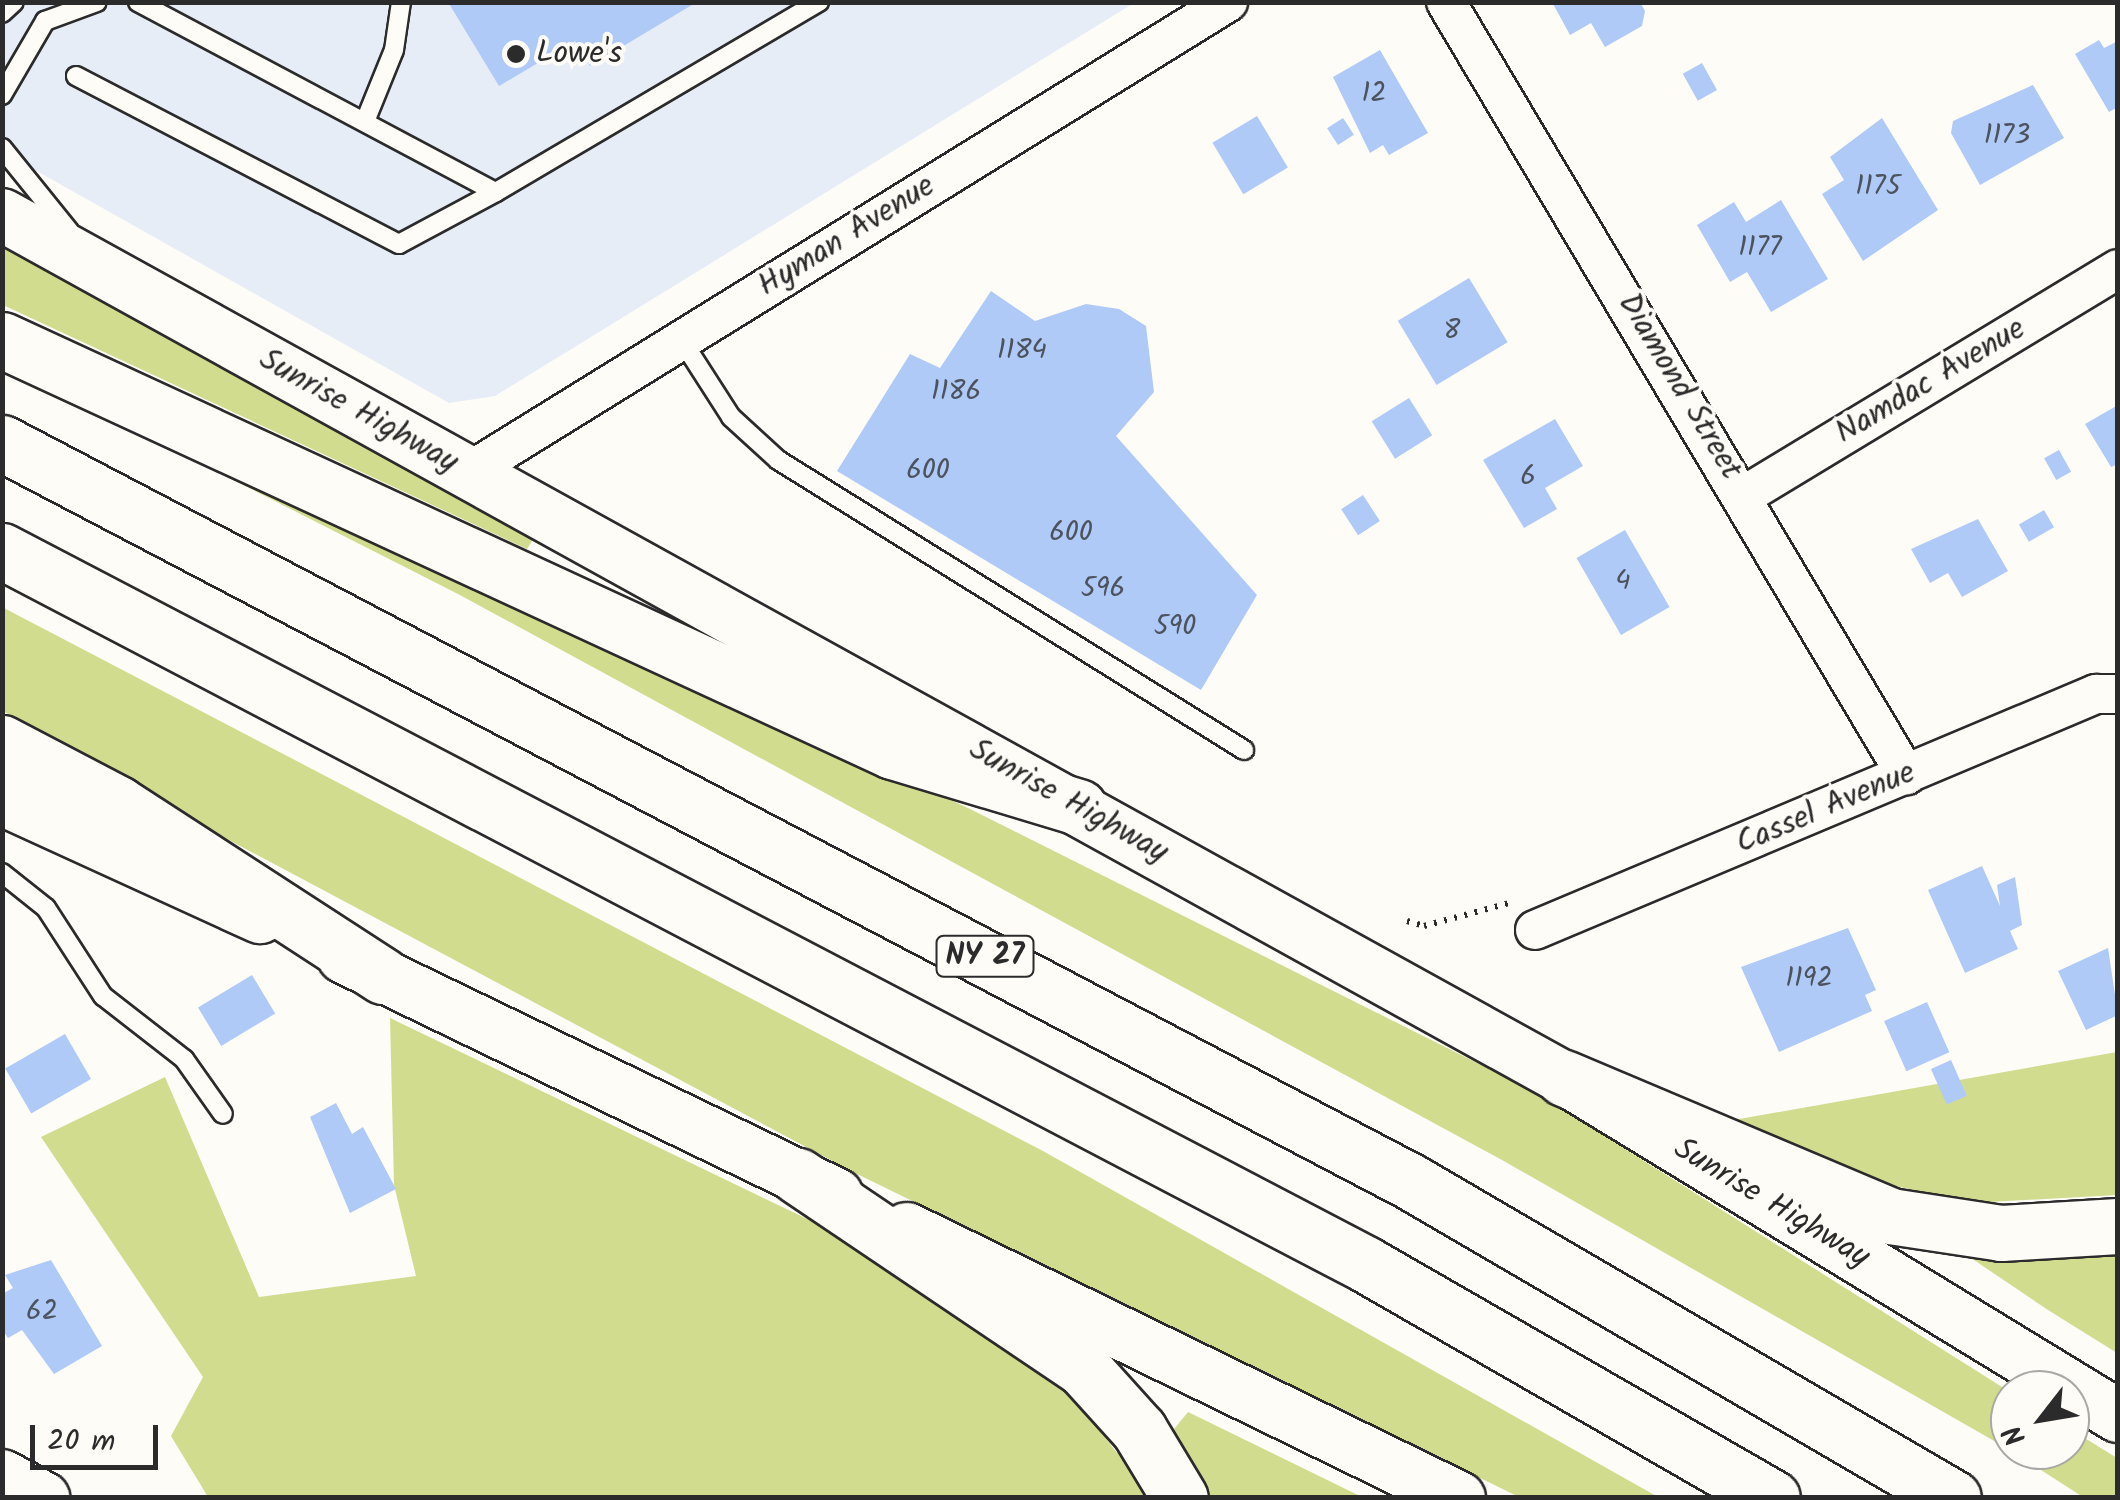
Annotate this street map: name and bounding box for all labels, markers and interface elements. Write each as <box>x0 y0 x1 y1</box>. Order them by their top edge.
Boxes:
place label: Lowe's <box>536 35 622 73</box>
marker: Lowe's <box>505 43 527 65</box>
house number: 12 <box>1361 77 1387 111</box>
house number: 1173 <box>1984 119 2030 153</box>
street label: Hyman Avenue <box>752 167 942 307</box>
house number: 1175 <box>1855 170 1901 204</box>
house number: 1177 <box>1738 231 1782 265</box>
street label: Diamond Street <box>1608 287 1750 487</box>
street label: Namdac Avenue <box>1829 310 2033 454</box>
house number: 8 <box>1444 314 1460 348</box>
house number: 1184 <box>997 334 1047 368</box>
street label: Sunrise Highway <box>252 342 464 482</box>
house number: 1186 <box>931 375 981 409</box>
house number: 600 <box>906 454 950 488</box>
house number: 6 <box>1520 460 1536 494</box>
house number: 600 <box>1049 516 1093 550</box>
house number: 4 <box>1615 565 1631 599</box>
house number: 596 <box>1081 572 1125 606</box>
house number: 590 <box>1154 610 1196 644</box>
street label: Sunrise Highway <box>962 732 1174 872</box>
street label: Cassel Avenue <box>1731 754 1921 864</box>
road number: NY 27 <box>935 931 1035 981</box>
house number: 1192 <box>1785 962 1833 996</box>
street label: Sunrise Highway <box>1666 1131 1876 1277</box>
house number: 62 <box>26 1295 58 1329</box>
north arrow <box>1990 1370 2090 1470</box>
scale bar <box>35 1405 162 1467</box>
text: N <box>1992 1416 2039 1454</box>
text: 20 m <box>47 1418 115 1466</box>

